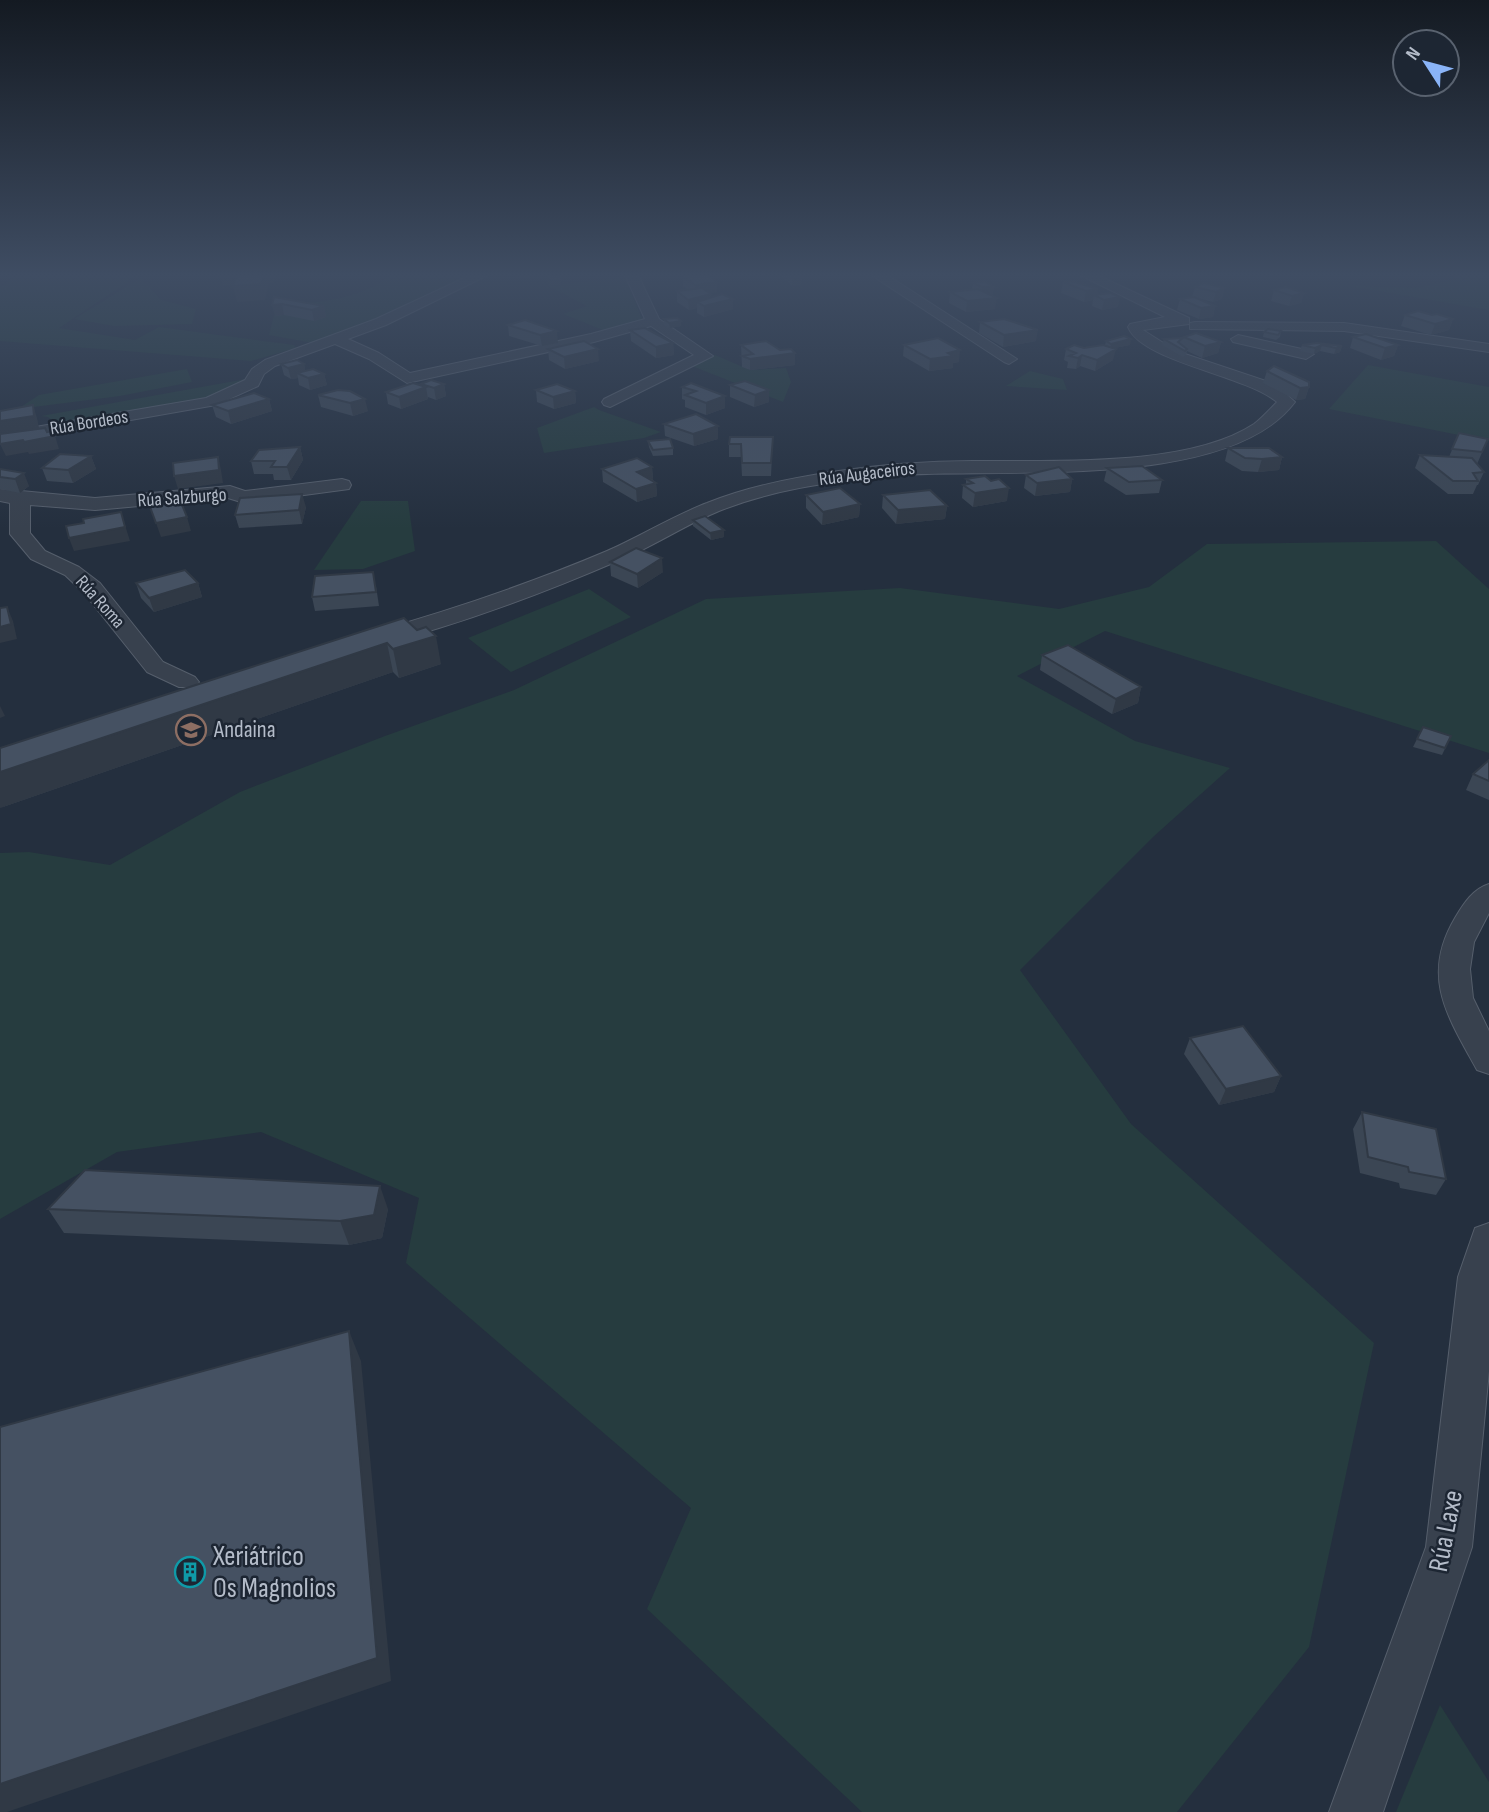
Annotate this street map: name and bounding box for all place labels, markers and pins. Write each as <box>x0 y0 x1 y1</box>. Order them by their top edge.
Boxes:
school or university icon: Andaina <box>174 713 208 747</box>
place label: Andaina <box>213 716 276 744</box>
place label: Xeriátrico Os Magnolios <box>212 1540 336 1605</box>
building icon: Xeriátrico Os Magnolios <box>173 1555 207 1589</box>

